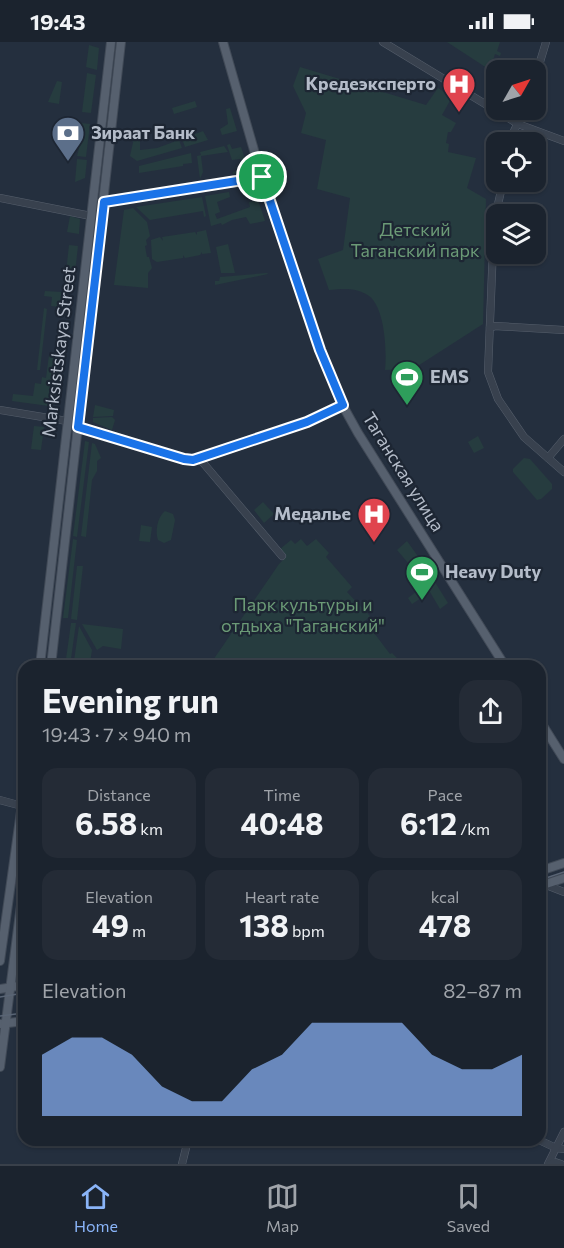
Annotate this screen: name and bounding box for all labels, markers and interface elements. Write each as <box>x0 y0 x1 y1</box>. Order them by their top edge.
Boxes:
text: 19:43 <box>30 8 86 35</box>
north arrow <box>486 60 546 120</box>
map controls <box>486 60 546 264</box>
hospital icon: Кредеэксперто <box>441 66 477 113</box>
place label: Кредеэксперто <box>306 72 436 94</box>
bank icon: Зираат Банк <box>50 115 86 162</box>
place label: Зираат Банк <box>91 121 196 143</box>
button: locate <box>486 132 546 192</box>
pin <box>236 151 287 202</box>
icon: arrive <box>245 160 278 193</box>
button: layers <box>486 204 546 264</box>
park label: Детский Таганский парк <box>350 218 480 261</box>
street label: Marksistskaya Street <box>37 265 79 438</box>
sports icon: EMS <box>389 359 425 406</box>
place label: EMS <box>430 365 469 387</box>
street label: Таганская улица <box>358 408 449 535</box>
hospital icon: Медалье <box>356 496 392 543</box>
place label: Медалье <box>274 502 351 524</box>
sports icon: Heavy Duty <box>404 554 440 601</box>
place label: Heavy Duty <box>445 560 541 582</box>
park label: Парк культуры и отдыха "Таганский" <box>221 593 385 636</box>
text: Evening run <box>42 679 219 720</box>
button: share <box>459 680 522 743</box>
text: 19:43 · 7 × 940 m <box>42 722 191 746</box>
text: Distance <box>87 785 151 804</box>
text: Time <box>264 785 300 804</box>
text: Pace <box>428 785 462 804</box>
text: 6.58 <box>75 804 137 841</box>
text: 40:48 <box>240 804 324 841</box>
text: 6:12 <box>400 804 457 841</box>
text: km <box>137 819 163 838</box>
text: /km <box>457 819 490 838</box>
text: Elevation <box>85 887 153 906</box>
text: Heart rate <box>245 887 319 906</box>
text: kcal <box>431 887 459 906</box>
text: 49 <box>92 906 129 943</box>
text: 138 <box>239 906 289 943</box>
text: 478 <box>419 906 471 943</box>
text: m <box>129 921 146 940</box>
text: bpm <box>289 921 325 940</box>
text: Elevation <box>42 978 127 1002</box>
text: 82–87 m <box>443 978 522 1002</box>
tab: Home <box>74 1180 118 1235</box>
tab: Map <box>266 1180 299 1235</box>
tab: Saved <box>447 1180 490 1235</box>

